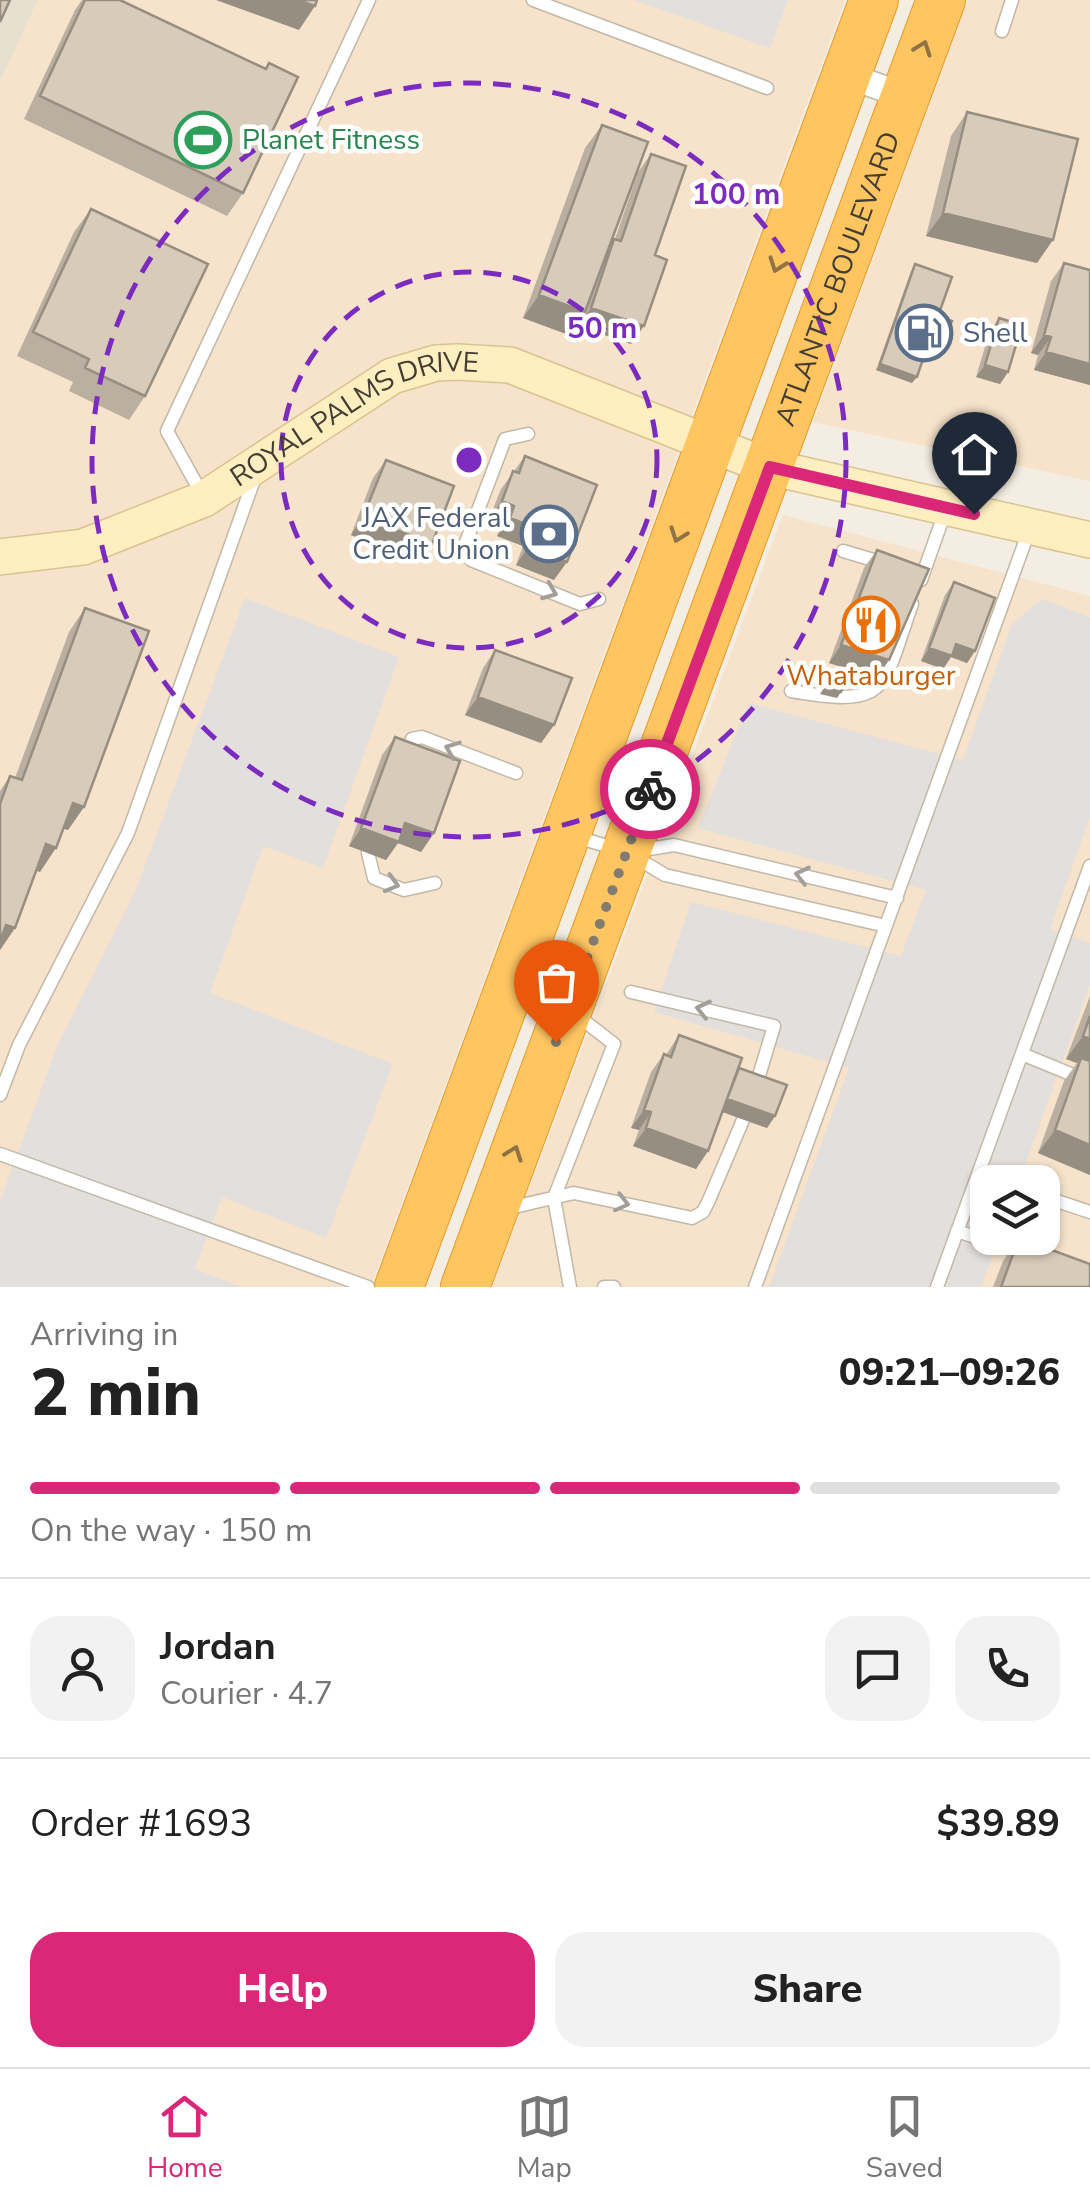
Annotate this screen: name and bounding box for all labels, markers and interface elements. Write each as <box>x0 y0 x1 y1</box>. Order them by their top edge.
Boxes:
one-way arrow <box>911 40 932 57</box>
sports icon: Planet Fitness <box>173 110 233 170</box>
place label: Planet Fitness <box>242 121 420 159</box>
street label: ATLANTIC BOULEVARD <box>766 126 910 431</box>
text: 100 m <box>692 174 780 215</box>
one-way arrow <box>768 255 789 272</box>
fuel station icon: Shell <box>894 303 954 363</box>
text: 50 m <box>567 308 637 349</box>
place label: Shell <box>963 314 1028 352</box>
street label: ROYAL PALMS DRIVE <box>223 343 480 496</box>
pin <box>932 412 1017 515</box>
icon: home <box>947 427 1002 482</box>
centre of rings <box>451 442 487 478</box>
place label: JAX Federal Credit Union <box>352 499 511 569</box>
bank icon: JAX Federal Credit Union <box>519 504 579 564</box>
one-way arrow <box>669 526 689 543</box>
one-way arrow <box>540 581 558 601</box>
restaurant icon: Whataburger <box>841 595 901 655</box>
place label: Whataburger <box>786 657 956 695</box>
courier <box>600 739 700 839</box>
one-way arrow <box>444 740 462 760</box>
icon: bike <box>623 762 678 817</box>
one-way arrow <box>794 866 811 887</box>
one-way arrow <box>383 872 400 893</box>
pin <box>514 940 599 1043</box>
icon: bag <box>529 955 584 1010</box>
one-way arrow <box>695 1000 712 1021</box>
one-way arrow <box>503 1146 523 1163</box>
map controls <box>970 1165 1060 1255</box>
button: layers <box>970 1165 1060 1255</box>
one-way arrow <box>613 1191 630 1212</box>
text: Arriving in <box>30 1313 178 1356</box>
text: 09:21–09:26 <box>839 1347 1060 1398</box>
text: 2 min <box>30 1349 201 1438</box>
text: On the way · 150 m <box>30 1509 312 1552</box>
button: person <box>30 1616 135 1721</box>
button: chat <box>825 1616 930 1721</box>
button: phone <box>955 1616 1060 1721</box>
text: Jordan <box>160 1621 276 1672</box>
text: Courier · 4.7 <box>160 1672 333 1715</box>
text: Order #1693 <box>30 1798 252 1849</box>
text: $39.89 <box>937 1798 1060 1849</box>
button: Help <box>30 1932 535 2047</box>
button: Share <box>555 1932 1060 2047</box>
tab: Home <box>147 2089 223 2187</box>
tab: Map <box>517 2089 572 2187</box>
tab: Saved <box>866 2089 943 2187</box>

